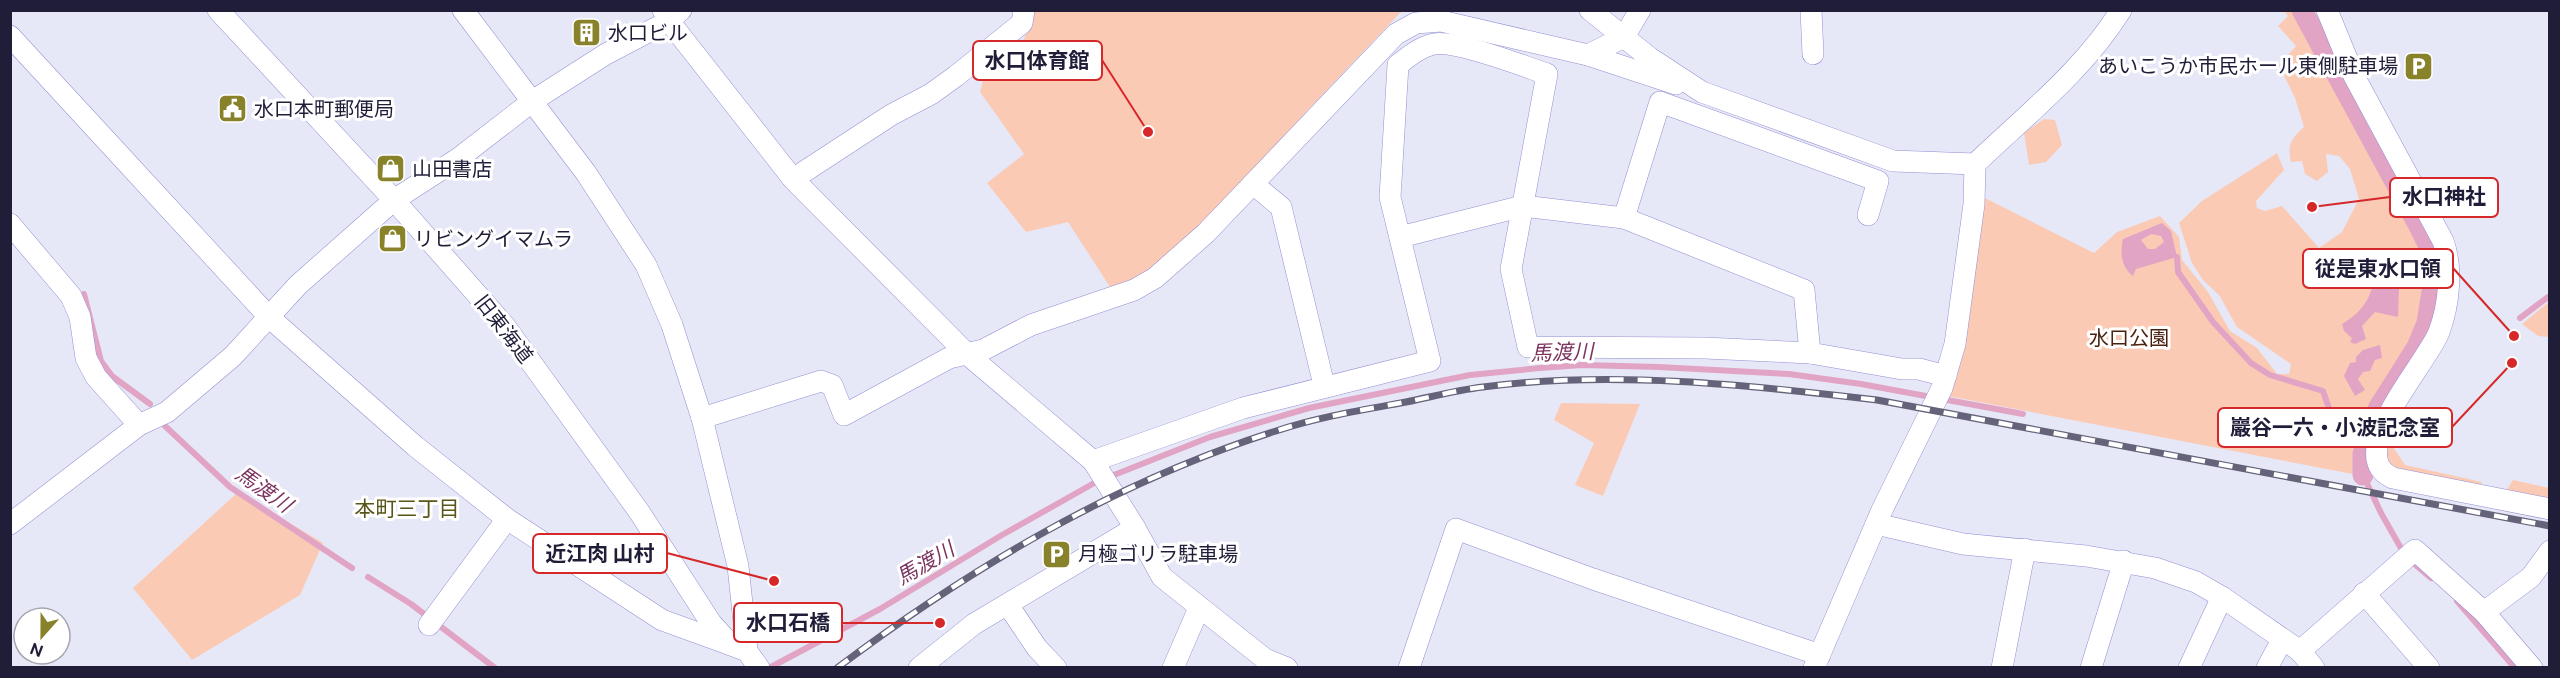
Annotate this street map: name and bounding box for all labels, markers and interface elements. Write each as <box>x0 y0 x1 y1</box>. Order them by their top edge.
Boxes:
building icon: 水口ビル <box>571 17 603 49</box>
place label: 水口ビル <box>608 21 688 45</box>
callout: 水口体育館 <box>973 41 1102 80</box>
text: 水口体育館 <box>985 48 1090 73</box>
parking icon: あいこうか市民ホール東側駐車場 <box>2403 50 2435 82</box>
place label: あいこうか市民ホール東側駐車場 <box>2098 54 2398 78</box>
public building icon: 水口本町郵便局 <box>217 93 249 125</box>
place label: 水口本町郵便局 <box>254 97 394 121</box>
shop icon: 山田書店 <box>375 153 407 185</box>
place label: 山田書店 <box>412 157 492 181</box>
callout: 水口神社 <box>2390 178 2498 217</box>
text: 水口神社 <box>2402 184 2486 209</box>
shop icon: リビングイマムラ <box>377 223 409 255</box>
place label: リビングイマムラ <box>414 227 573 251</box>
callout: 従是東水口領 <box>2303 249 2453 288</box>
text: 従是東水口領 <box>2315 256 2441 281</box>
street label: 旧東海道 <box>470 290 538 368</box>
park label: 水口公園 <box>2089 326 2169 350</box>
water label: 馬渡川 <box>1530 338 1596 366</box>
callout: 巖谷一六・小波記念室 <box>2218 408 2452 447</box>
text: 巖谷一六・小波記念室 <box>2230 415 2440 440</box>
water label: 馬渡川 <box>231 461 299 518</box>
district label: 本町三丁目 <box>355 496 460 521</box>
callout: 近江肉 山村 <box>533 534 667 573</box>
water label: 馬渡川 <box>891 535 960 590</box>
parking icon: 月極ゴリラ駐車場 <box>1041 538 1073 570</box>
text: 近江肉 山村 <box>545 541 655 566</box>
place label: 月極ゴリラ駐車場 <box>1078 542 1238 566</box>
callout: 水口石橋 <box>734 603 842 642</box>
north arrow <box>12 606 72 666</box>
text: 水口石橋 <box>746 610 830 635</box>
text: N <box>28 638 46 661</box>

